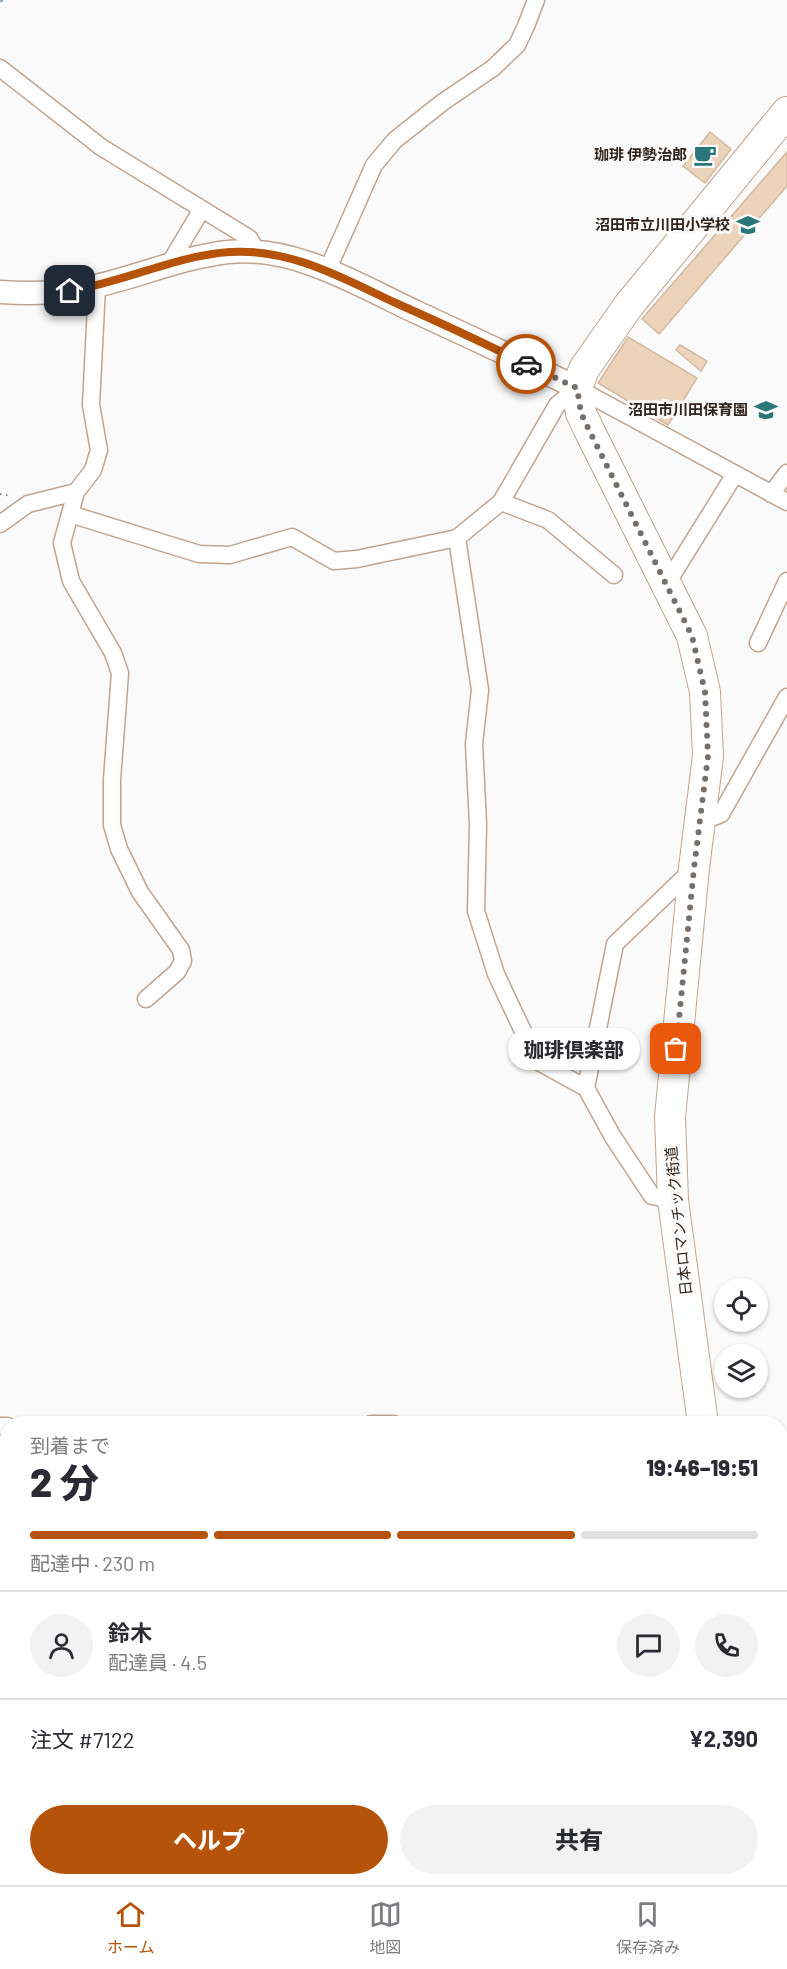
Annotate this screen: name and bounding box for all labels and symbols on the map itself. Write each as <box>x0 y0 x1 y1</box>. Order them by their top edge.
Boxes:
cafe icon: 珈琲 伊勢治郎 <box>692 142 718 168</box>
place label: 珈琲 伊勢治郎 <box>594 145 687 163</box>
school or university icon: 沼田市立川田小学校 <box>735 212 761 238</box>
place label: 沼田市立川田小学校 <box>595 215 730 233</box>
pin <box>44 265 95 316</box>
courier <box>496 334 556 394</box>
school or university icon: 沼田市川田保育園 <box>753 397 779 423</box>
place label: 沼田市川田保育園 <box>628 400 748 418</box>
pin <box>650 1023 701 1074</box>
callout: 珈琲倶楽部 <box>508 1028 640 1070</box>
street label: 日本ロマンチック街道 <box>661 1146 695 1297</box>

